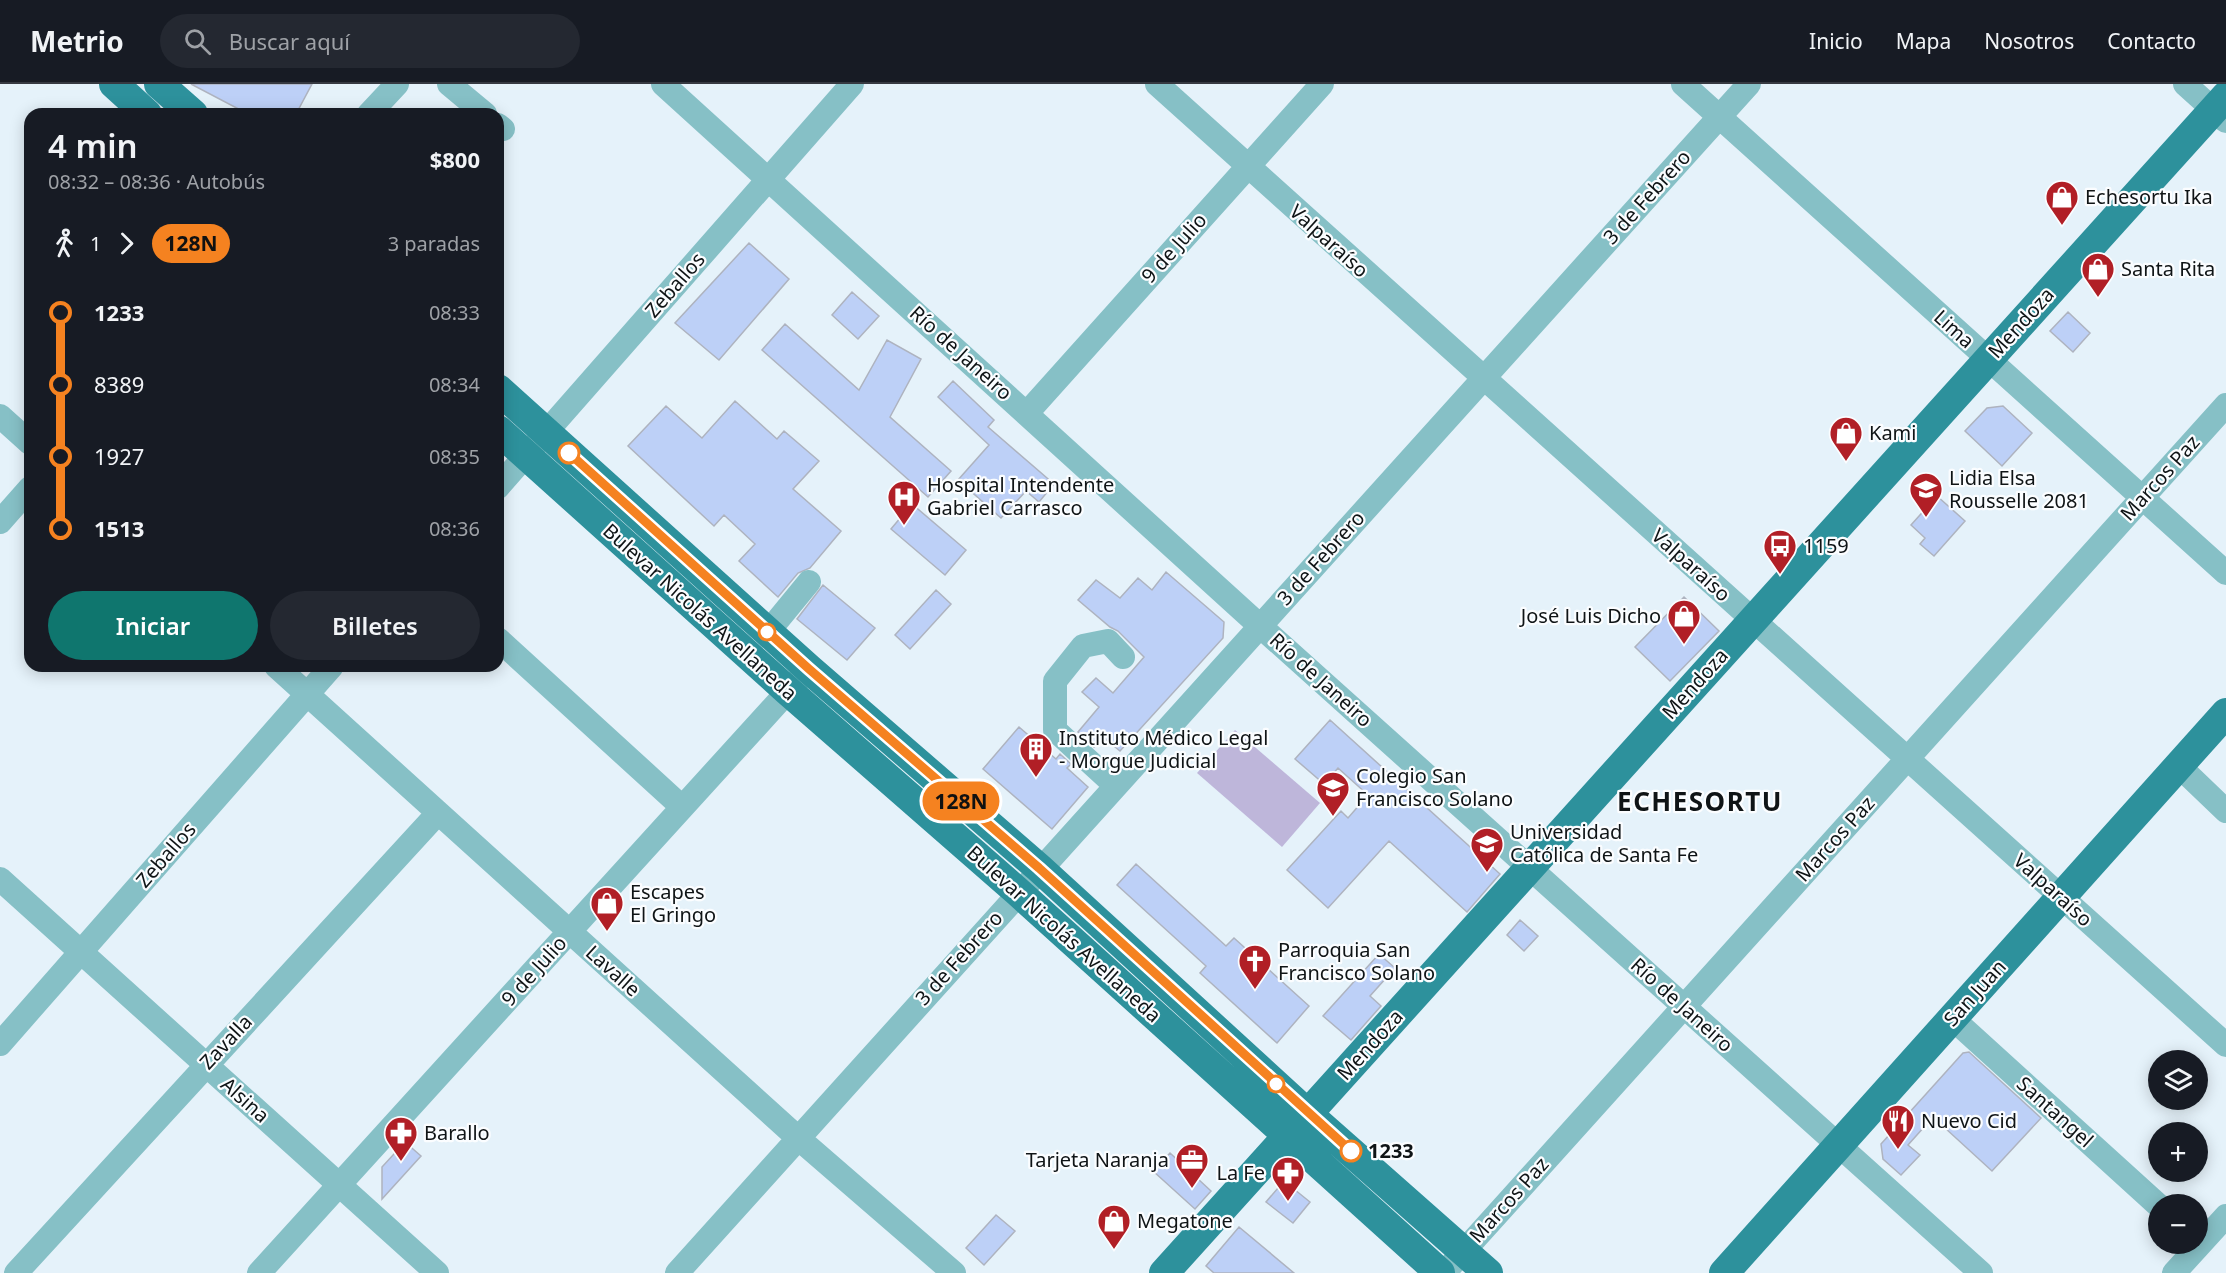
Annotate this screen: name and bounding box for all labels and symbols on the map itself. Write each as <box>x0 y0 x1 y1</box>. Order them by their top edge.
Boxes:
street label: 3 de Febrero <box>1597 144 1696 250</box>
shop icon: Echesortu Ika <box>2044 179 2080 226</box>
place label: Echesortu Ika <box>2085 183 2213 210</box>
street label: Valparaíso <box>1284 198 1375 283</box>
street label: 9 de Julio <box>1135 207 1212 289</box>
street label: Zeballos <box>639 246 710 323</box>
shop icon: Santa Rita <box>2080 251 2116 298</box>
place label: Santa Rita <box>2121 255 2215 282</box>
street label: Mendoza <box>1982 281 2060 364</box>
street label: Río de Janeiro <box>904 299 1018 406</box>
street label: Lima <box>1928 303 1980 354</box>
shop icon: Kami <box>1828 415 1864 462</box>
place label: Kami <box>1869 419 1916 446</box>
street label: Marcos Paz <box>2114 429 2205 526</box>
unlabelled marker <box>558 442 580 464</box>
place label: Lidia Elsa Rousselle 2081 <box>1949 464 2089 514</box>
place label: Hospital Intendente Gabriel Carrasco <box>927 471 1114 521</box>
school or university icon: Lidia Elsa Rousselle 2081 <box>1908 471 1944 518</box>
hospital icon: Hospital Intendente Gabriel Carrasco <box>886 479 922 526</box>
street label: 3 de Febrero <box>1271 505 1370 611</box>
street label: Bulevar Nicolás Avellaneda <box>598 517 803 706</box>
street label: Valparaíso <box>1646 522 1737 607</box>
bus stop icon: 1159 <box>1762 528 1798 575</box>
place label: 1159 <box>1803 532 1849 559</box>
shop icon: José Luis Dicho <box>1666 598 1702 645</box>
place label: José Luis Dicho <box>1519 602 1661 629</box>
unlabelled marker <box>758 623 776 641</box>
street label: Río de Janeiro <box>1264 626 1378 733</box>
street label: Mendoza <box>1656 642 1734 725</box>
place label: Instituto Médico Legal - Morgue Judicial <box>1059 724 1268 774</box>
building icon: Instituto Médico Legal - Morgue Judicial <box>1018 731 1054 778</box>
place label: Colegio San Francisco Solano <box>1356 762 1513 812</box>
school or university icon: Colegio San Francisco Solano <box>1315 770 1351 817</box>
line badge: 128N <box>919 782 1003 820</box>
district label: ECHESORTU <box>1617 783 1783 819</box>
street label: Marcos Paz <box>1789 790 1880 887</box>
street label: Zeballos <box>130 816 201 893</box>
place label: Universidad Católica de Santa Fe <box>1510 818 1698 868</box>
school or university icon: Universidad Católica de Santa Fe <box>1469 826 1505 873</box>
street label: Bulevar Nicolás Avellaneda <box>962 839 1167 1028</box>
street label: Valparaíso <box>2008 847 2099 932</box>
place label: Escapes El Gringo <box>630 878 716 928</box>
shop icon: Escapes El Gringo <box>589 885 625 932</box>
street label: 3 de Febrero <box>909 905 1008 1011</box>
street label: 9 de Julio <box>495 930 572 1012</box>
place label: Parroquia San Francisco Solano <box>1278 936 1435 986</box>
street label: Lavalle <box>580 939 646 1002</box>
church icon: Parroquia San Francisco Solano <box>1237 943 1273 990</box>
street label: Río de Janeiro <box>1625 951 1739 1058</box>
street label: San Juan <box>1937 953 2012 1032</box>
street label: Mendoza <box>1331 1003 1409 1086</box>
street label: Zavalla <box>193 1008 258 1075</box>
street label: Santangel <box>2011 1070 2099 1153</box>
street label: Alsina <box>215 1071 275 1128</box>
unlabelled marker <box>1267 1075 1285 1093</box>
restaurant icon: Nuevo Cid <box>1880 1103 1916 1150</box>
place label: Nuevo Cid <box>1921 1107 2017 1134</box>
pharmacy icon: Barallo <box>383 1115 419 1162</box>
place label: Barallo <box>424 1119 490 1146</box>
place label: 1233 <box>1368 1137 1414 1164</box>
marker: 1233 <box>1340 1140 1362 1162</box>
office icon: Tarjeta Naranja <box>1174 1142 1210 1189</box>
place label: Tarjeta Naranja <box>1026 1146 1169 1173</box>
street label: Marcos Paz <box>1463 1151 1554 1248</box>
pharmacy icon: La Fe <box>1270 1155 1306 1202</box>
place label: La Fe <box>1216 1159 1265 1186</box>
shop icon: Megatone <box>1096 1203 1132 1250</box>
place label: Megatone <box>1137 1207 1233 1234</box>

